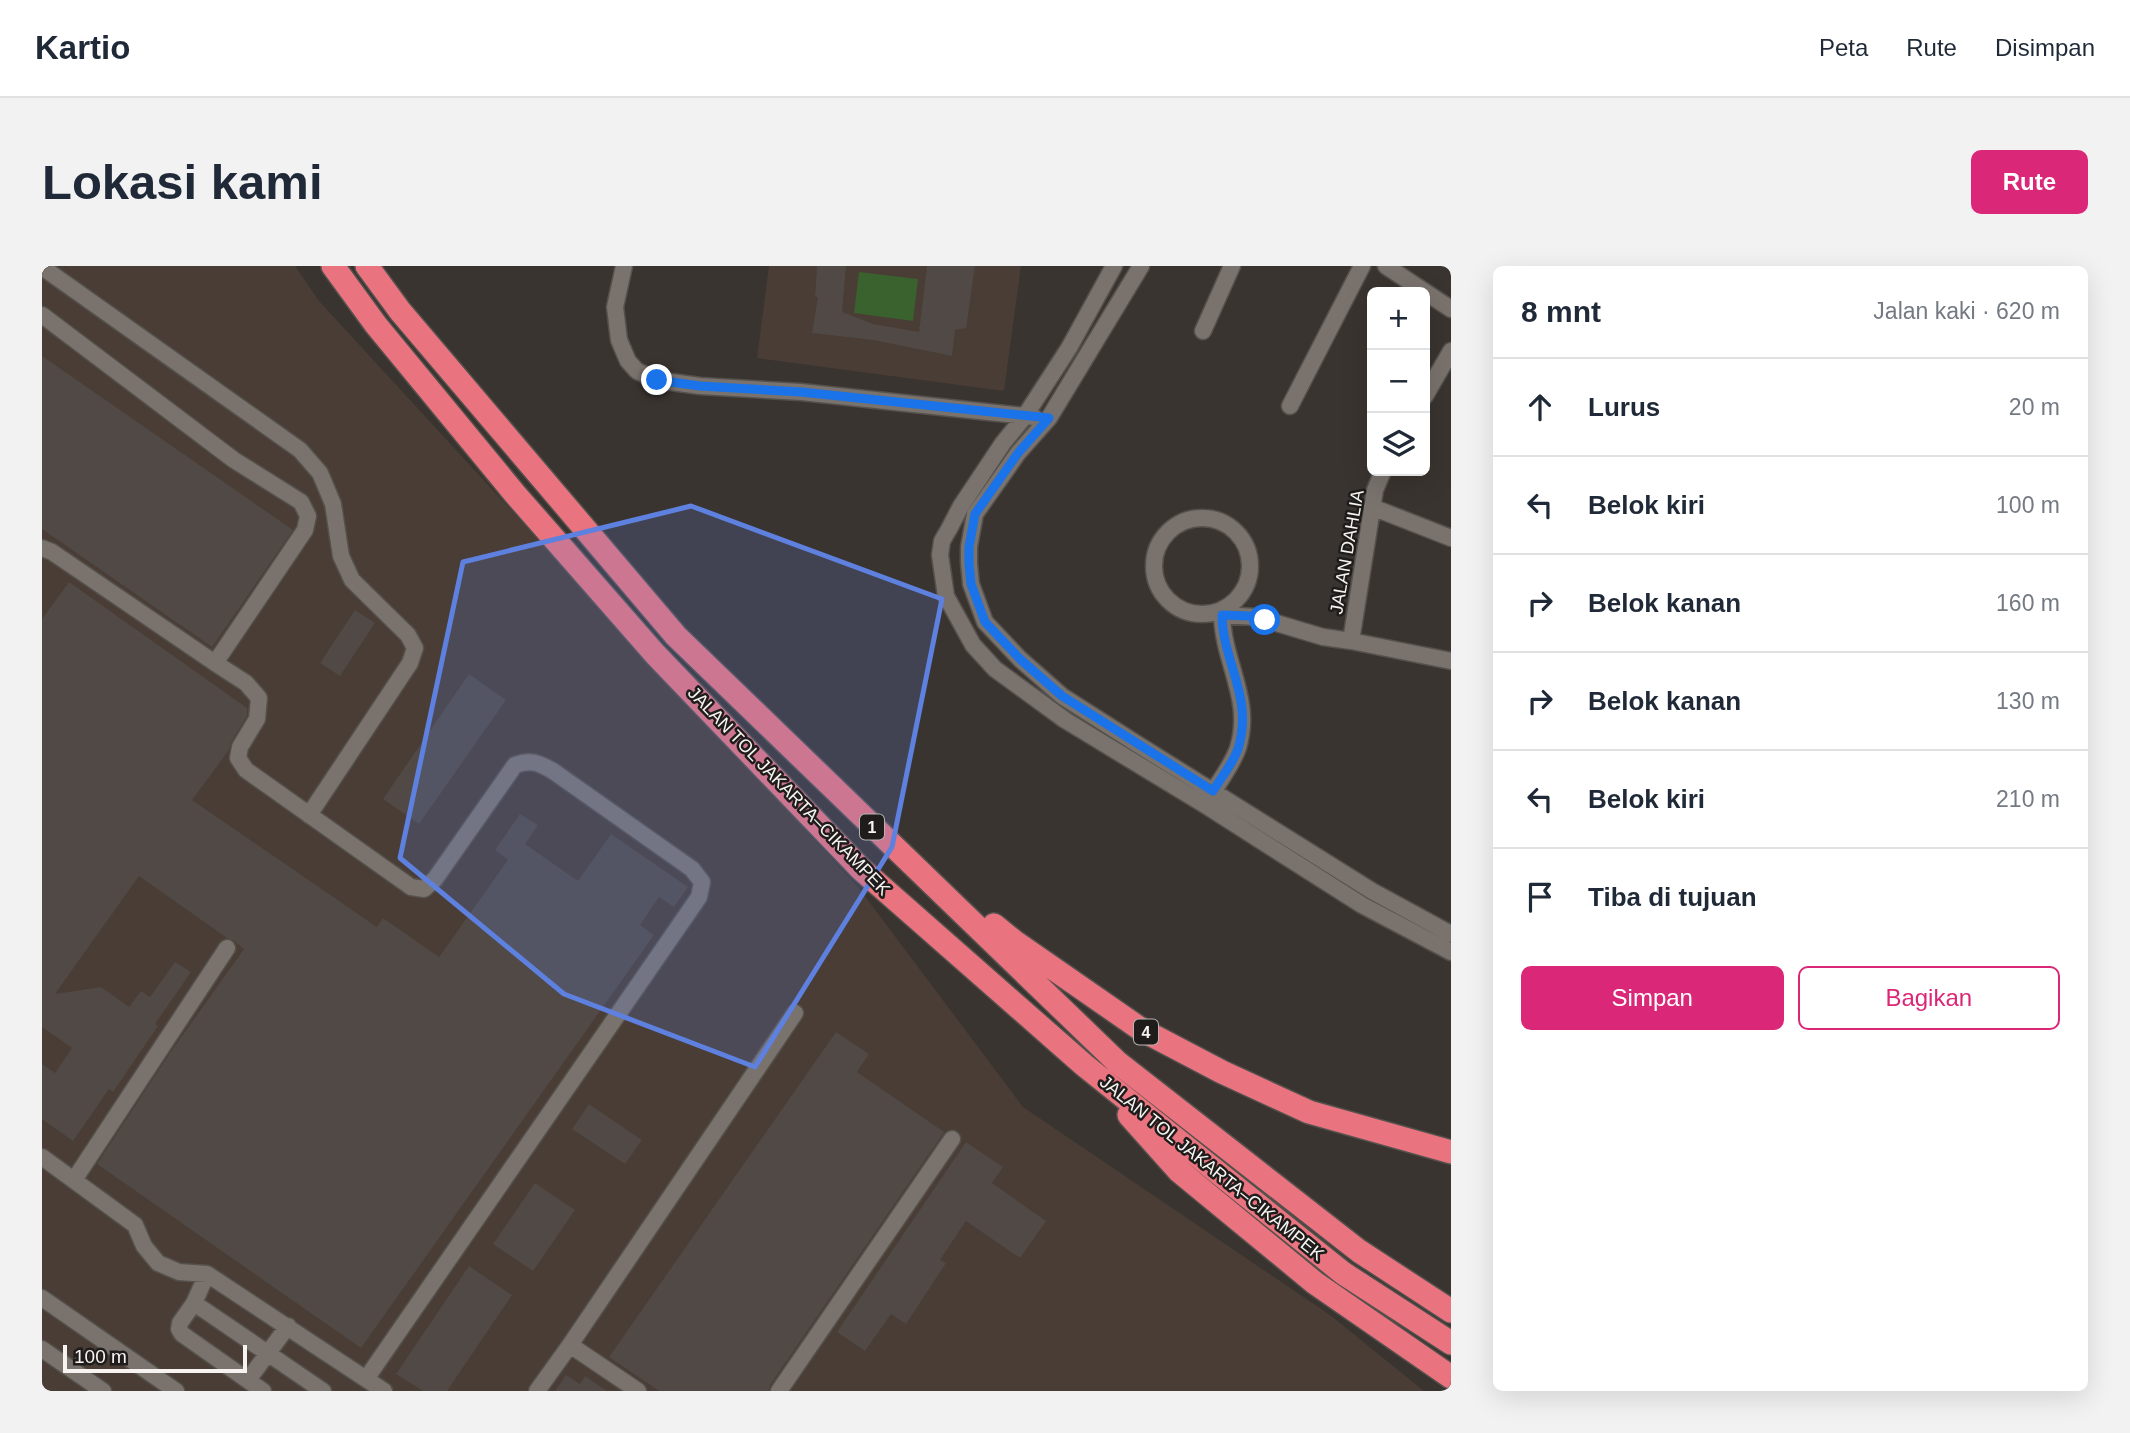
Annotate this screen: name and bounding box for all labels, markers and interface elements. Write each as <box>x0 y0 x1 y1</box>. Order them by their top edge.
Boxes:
text: Kartio <box>35 29 130 66</box>
text: Peta <box>1819 34 1868 61</box>
text: Rute <box>1906 34 1957 61</box>
text: Disimpan <box>1995 34 2095 61</box>
button: Rute <box>1971 150 2088 214</box>
text: Lokasi kami <box>42 155 323 209</box>
map controls <box>1367 287 1430 476</box>
button: + <box>1367 287 1430 350</box>
text: 8 mnt <box>1521 295 1601 328</box>
text: Jalan kaki · 620 m <box>1873 298 2060 324</box>
button: − <box>1367 350 1430 413</box>
route end <box>641 364 672 395</box>
icon: ahead <box>1521 388 1559 426</box>
text: Lurus <box>1588 392 1660 422</box>
text: 20 m <box>2009 394 2060 420</box>
button: layers <box>1367 413 1430 476</box>
icon: left <box>1521 486 1559 524</box>
street label: JALAN DAHLIA <box>1326 488 1368 616</box>
text: Belok kiri <box>1588 490 1705 520</box>
text: 100 m <box>1996 492 2060 518</box>
icon: right <box>1521 584 1559 622</box>
text: Belok kanan <box>1588 588 1741 618</box>
text: 160 m <box>1996 590 2060 616</box>
route start <box>1249 604 1280 635</box>
icon: right <box>1521 682 1559 720</box>
street label: JALAN TOL JAKARTA–CIKAMPEK <box>684 683 894 899</box>
text: Belok kanan <box>1588 686 1741 716</box>
text: 130 m <box>1996 688 2060 714</box>
icon: left <box>1521 780 1559 818</box>
text: Belok kiri <box>1588 784 1705 814</box>
text: 210 m <box>1996 786 2060 812</box>
road number: 1 <box>860 814 884 840</box>
icon: arrive <box>1521 878 1559 916</box>
text: Tiba di tujuan <box>1588 882 1757 912</box>
button: Simpan <box>1521 966 1784 1030</box>
button: Bagikan <box>1798 966 2060 1030</box>
road number: 4 <box>1134 1020 1158 1044</box>
street label: JALAN TOL JAKARTA–CIKAMPEK <box>1096 1071 1328 1265</box>
scale bar <box>63 1342 247 1374</box>
text: 100 m <box>74 1346 127 1367</box>

